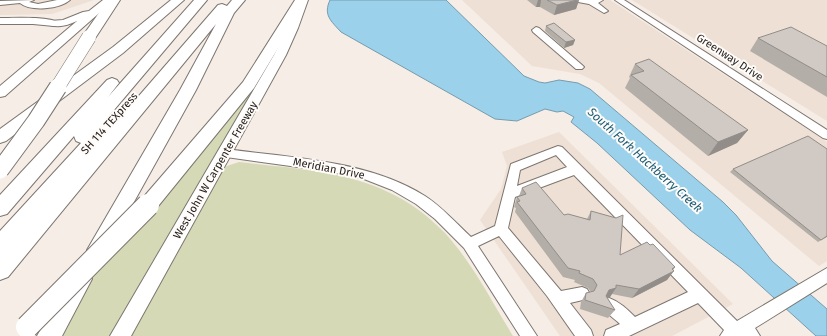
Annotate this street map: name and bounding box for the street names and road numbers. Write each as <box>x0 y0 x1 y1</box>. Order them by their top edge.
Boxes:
street label: Greenway Drive <box>694 31 766 84</box>
street label: SH 114 TEXpress <box>78 90 141 157</box>
street label: West John W Carpenter Freeway <box>171 99 261 241</box>
street label: Meridian Drive <box>292 155 366 182</box>

